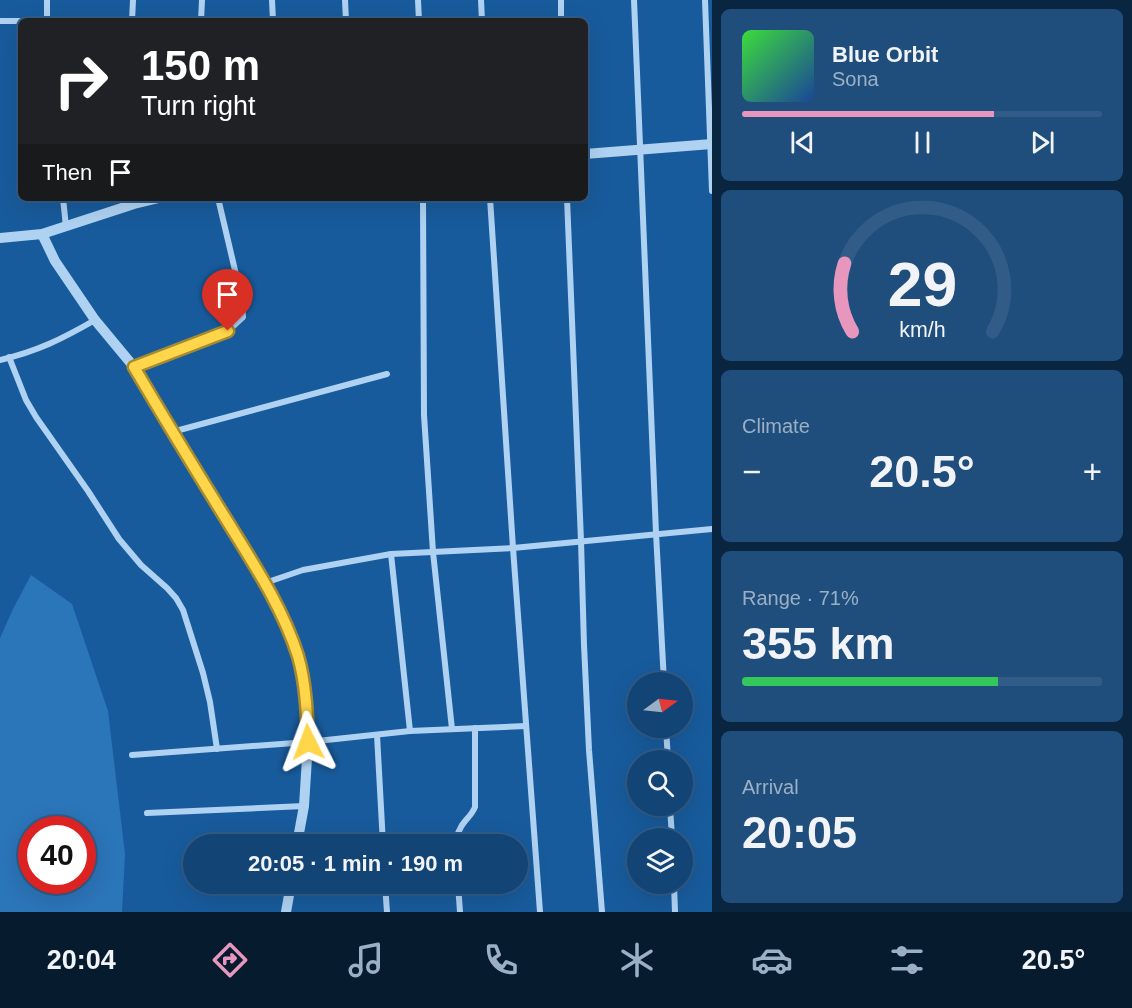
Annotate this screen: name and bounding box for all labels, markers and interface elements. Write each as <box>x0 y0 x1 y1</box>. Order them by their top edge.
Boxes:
icon: right <box>42 42 120 120</box>
text: 150 m <box>141 42 260 89</box>
text: Blue Orbit <box>832 42 938 67</box>
text: Sona <box>832 68 879 90</box>
text: Turn right <box>141 91 256 121</box>
icon: previous <box>786 126 819 159</box>
icon: pause <box>906 126 939 159</box>
icon: next <box>1026 126 1059 159</box>
icon: arrive <box>104 156 137 189</box>
text: Then <box>42 160 92 185</box>
text: 29 <box>887 251 957 320</box>
pin <box>202 269 253 331</box>
icon: arrive <box>211 278 244 311</box>
text: km/h <box>899 319 945 343</box>
text: Climate <box>742 415 810 437</box>
text: 20.5° <box>869 446 975 497</box>
text: − <box>742 453 761 490</box>
text: + <box>1083 453 1102 490</box>
text: Range · 71% <box>742 587 859 609</box>
text: 355 km <box>742 618 895 669</box>
north arrow <box>627 672 693 738</box>
map controls <box>627 672 693 894</box>
position arrow <box>276 710 340 774</box>
button: search <box>627 750 693 816</box>
text: Arrival <box>742 776 799 798</box>
text: 20:05 <box>742 807 857 858</box>
speed limit sign: 40 <box>18 816 96 894</box>
button: layers <box>627 828 693 894</box>
text: 20:05 · 1 min · 190 m <box>248 851 463 876</box>
icon: directions <box>209 939 251 981</box>
icon: music <box>345 939 387 981</box>
icon: phone <box>480 939 522 981</box>
icon: climate <box>616 939 658 981</box>
icon: car <box>751 939 793 981</box>
icon: filters <box>886 939 928 981</box>
text: 20:04 <box>47 945 116 975</box>
text: 20.5° <box>1022 945 1085 975</box>

